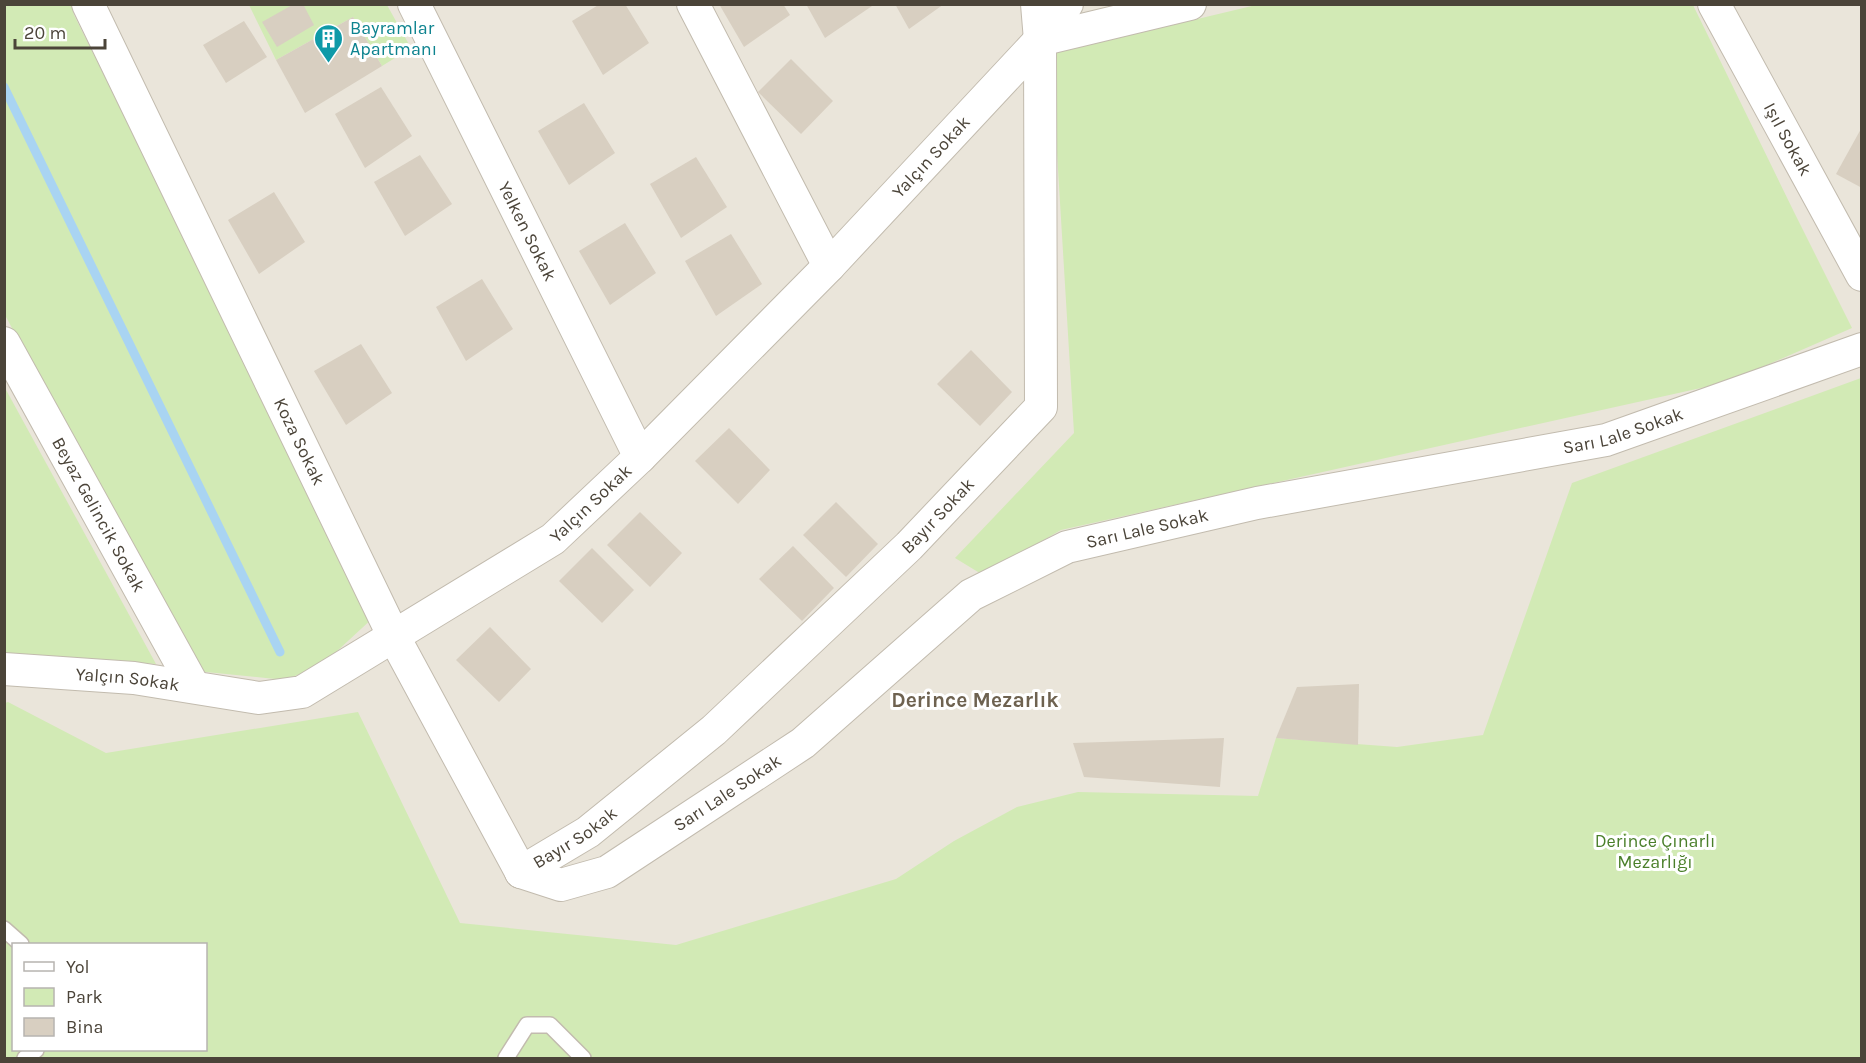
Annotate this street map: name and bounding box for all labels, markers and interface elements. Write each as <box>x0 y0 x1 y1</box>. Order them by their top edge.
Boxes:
scale bar <box>15 12 105 50</box>
place label: Bayramlar Apartmanı <box>350 17 437 60</box>
text: 20 m <box>24 22 66 44</box>
building icon: Bayramlar Apartmanı <box>313 22 345 64</box>
street label: Işıl Sokak <box>1759 99 1817 180</box>
street label: Yalçın Sokak <box>887 111 975 202</box>
street label: Yelken Sokak <box>493 178 561 285</box>
street label: Koza Sokak <box>269 394 330 489</box>
street label: Sarı Lale Sokak <box>1561 402 1686 459</box>
street label: Beyaz Gelincik Sokak <box>47 433 150 596</box>
street label: Yalçın Sokak <box>545 460 636 547</box>
street label: Bayır Sokak <box>897 473 979 559</box>
street label: Sarı Lale Sokak <box>1084 504 1210 553</box>
street label: Yalçın Sokak <box>75 663 181 696</box>
district label: Derince Mezarlık <box>891 688 1059 712</box>
street label: Sarı Lale Sokak <box>669 749 786 836</box>
street label: Bayır Sokak <box>529 802 622 873</box>
park label: Derince Çınarlı Mezarlığı <box>1595 830 1715 873</box>
legend <box>12 943 207 1051</box>
text: Yol <box>66 956 90 978</box>
text: Park <box>66 986 103 1008</box>
text: Bina <box>66 1016 103 1038</box>

